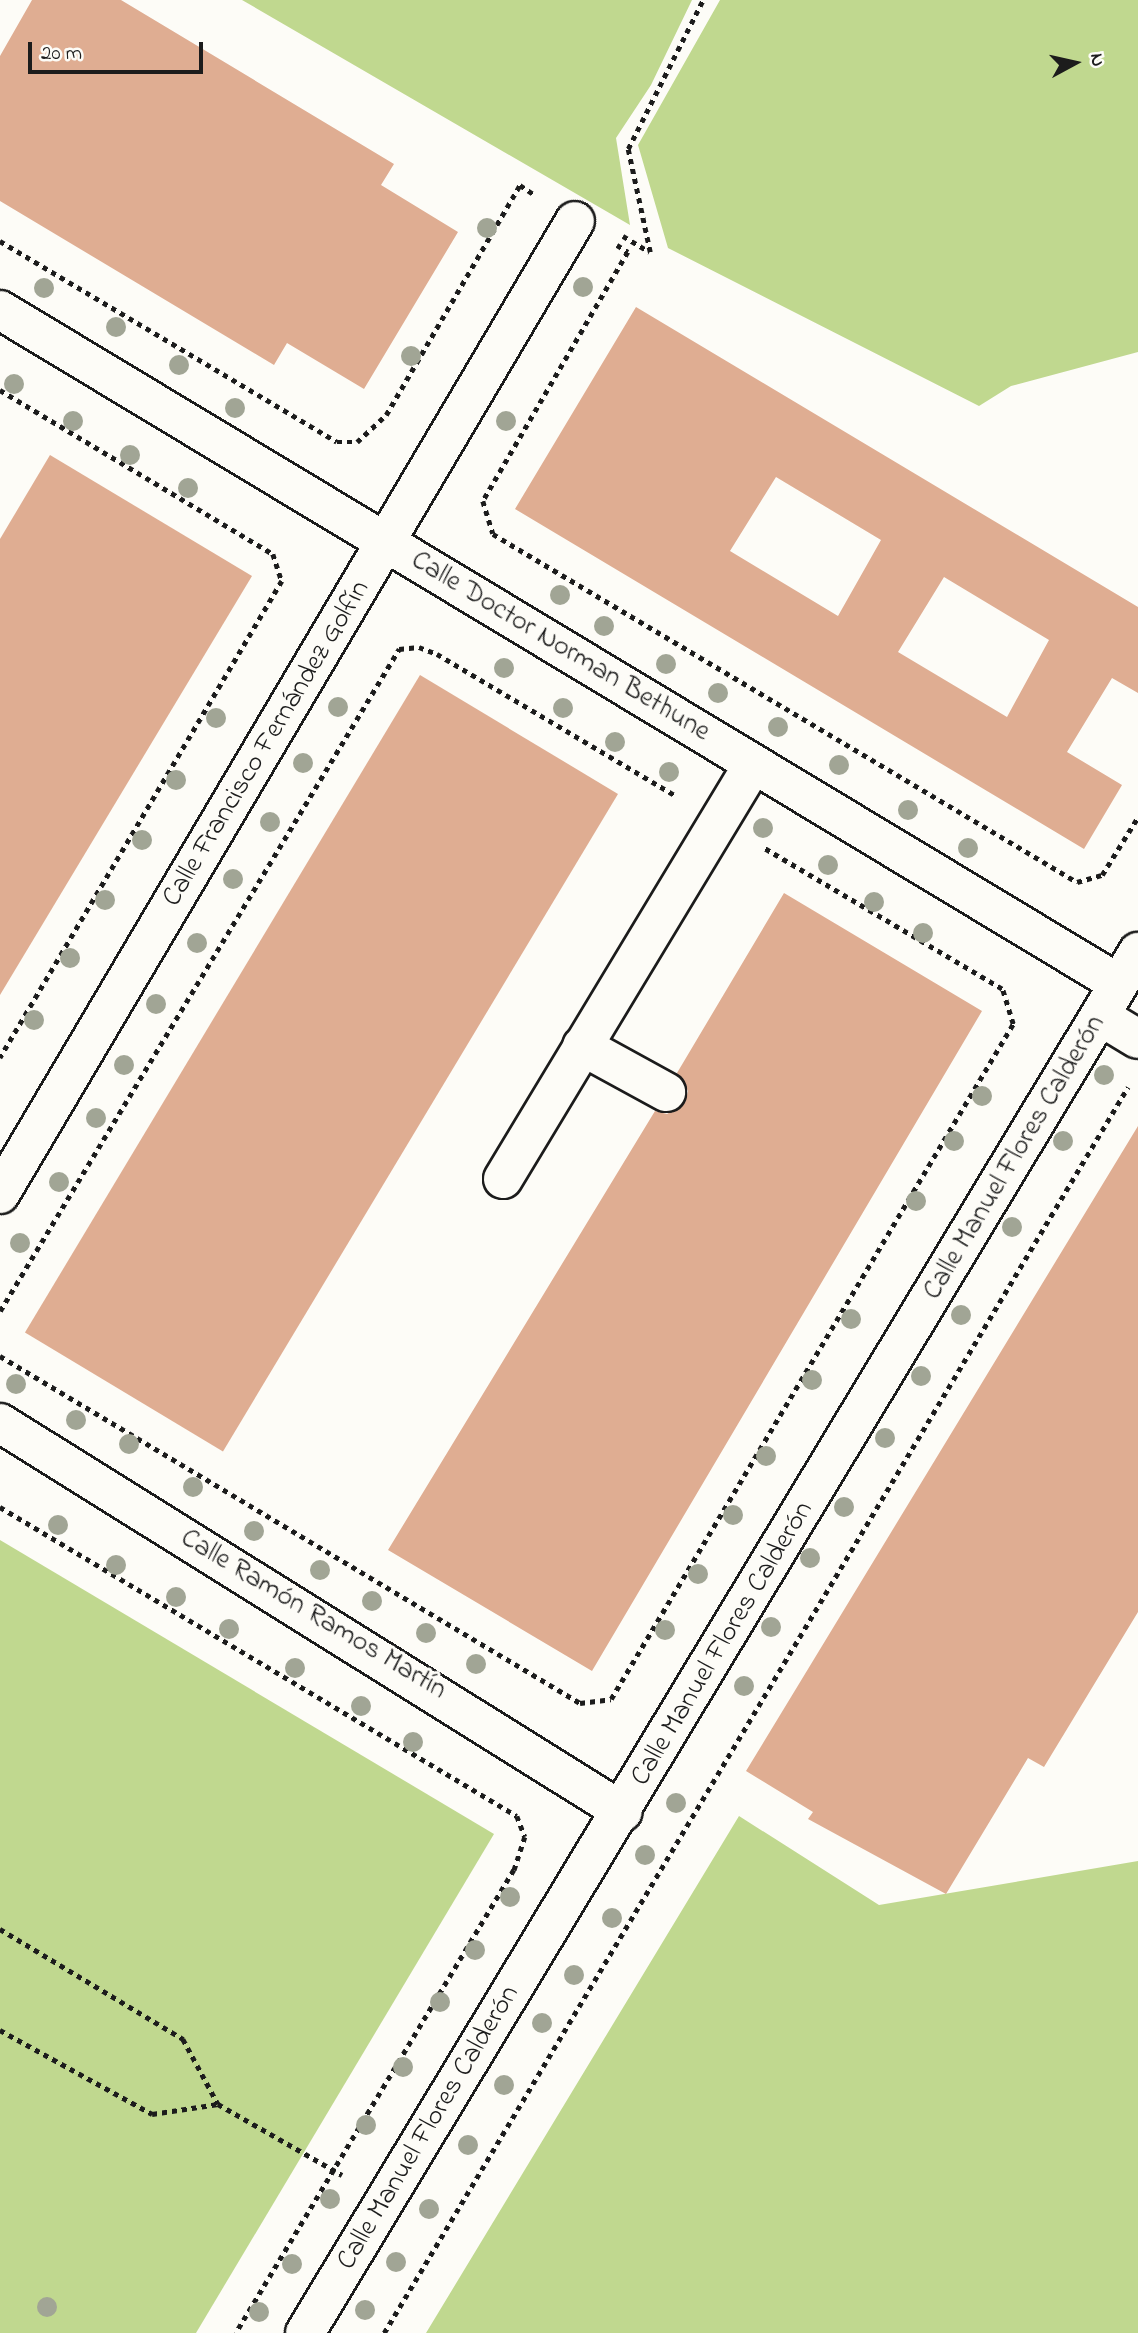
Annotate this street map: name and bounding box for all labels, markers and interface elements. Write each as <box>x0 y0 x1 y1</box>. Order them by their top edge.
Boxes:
scale bar <box>32 28 206 72</box>
north arrow <box>1040 28 1110 98</box>
text: 20 m <box>41 39 82 69</box>
text: N <box>1082 52 1111 68</box>
street label: Calle Doctor Norman Bethune <box>404 544 716 750</box>
street label: Calle Francisco Fernández Golfín <box>156 575 378 913</box>
street label: Calle Manuel Flores Calderón <box>917 1010 1113 1306</box>
street label: Calle Manuel Flores Calderón <box>625 1496 821 1792</box>
street label: Calle Ramón Ramos Martín <box>174 1522 452 1708</box>
street label: Calle Manuel Flores Calderón <box>331 1980 527 2276</box>

